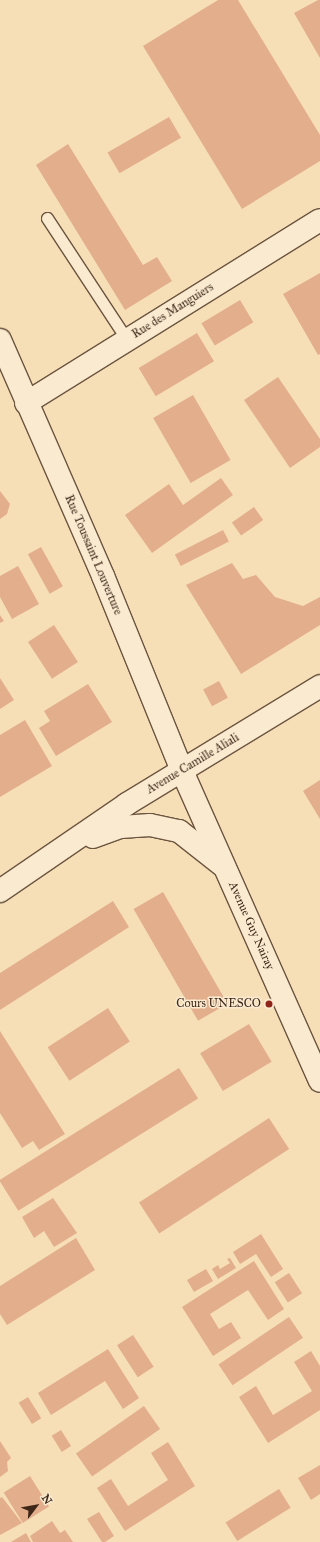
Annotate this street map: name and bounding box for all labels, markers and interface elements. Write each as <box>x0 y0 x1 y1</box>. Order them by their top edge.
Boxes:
street label: Rue des Manguiers <box>130 280 216 342</box>
street label: Rue Toussaint Louverture <box>61 493 125 617</box>
street label: Avenue Camille Aliali <box>144 731 242 797</box>
street label: Avenue Guy Nairay <box>225 880 277 972</box>
place label: Cours UNESCO <box>176 997 261 1011</box>
marker: Cours UNESCO <box>264 999 274 1009</box>
north arrow <box>16 1486 56 1526</box>
text: N <box>39 1492 55 1507</box>

